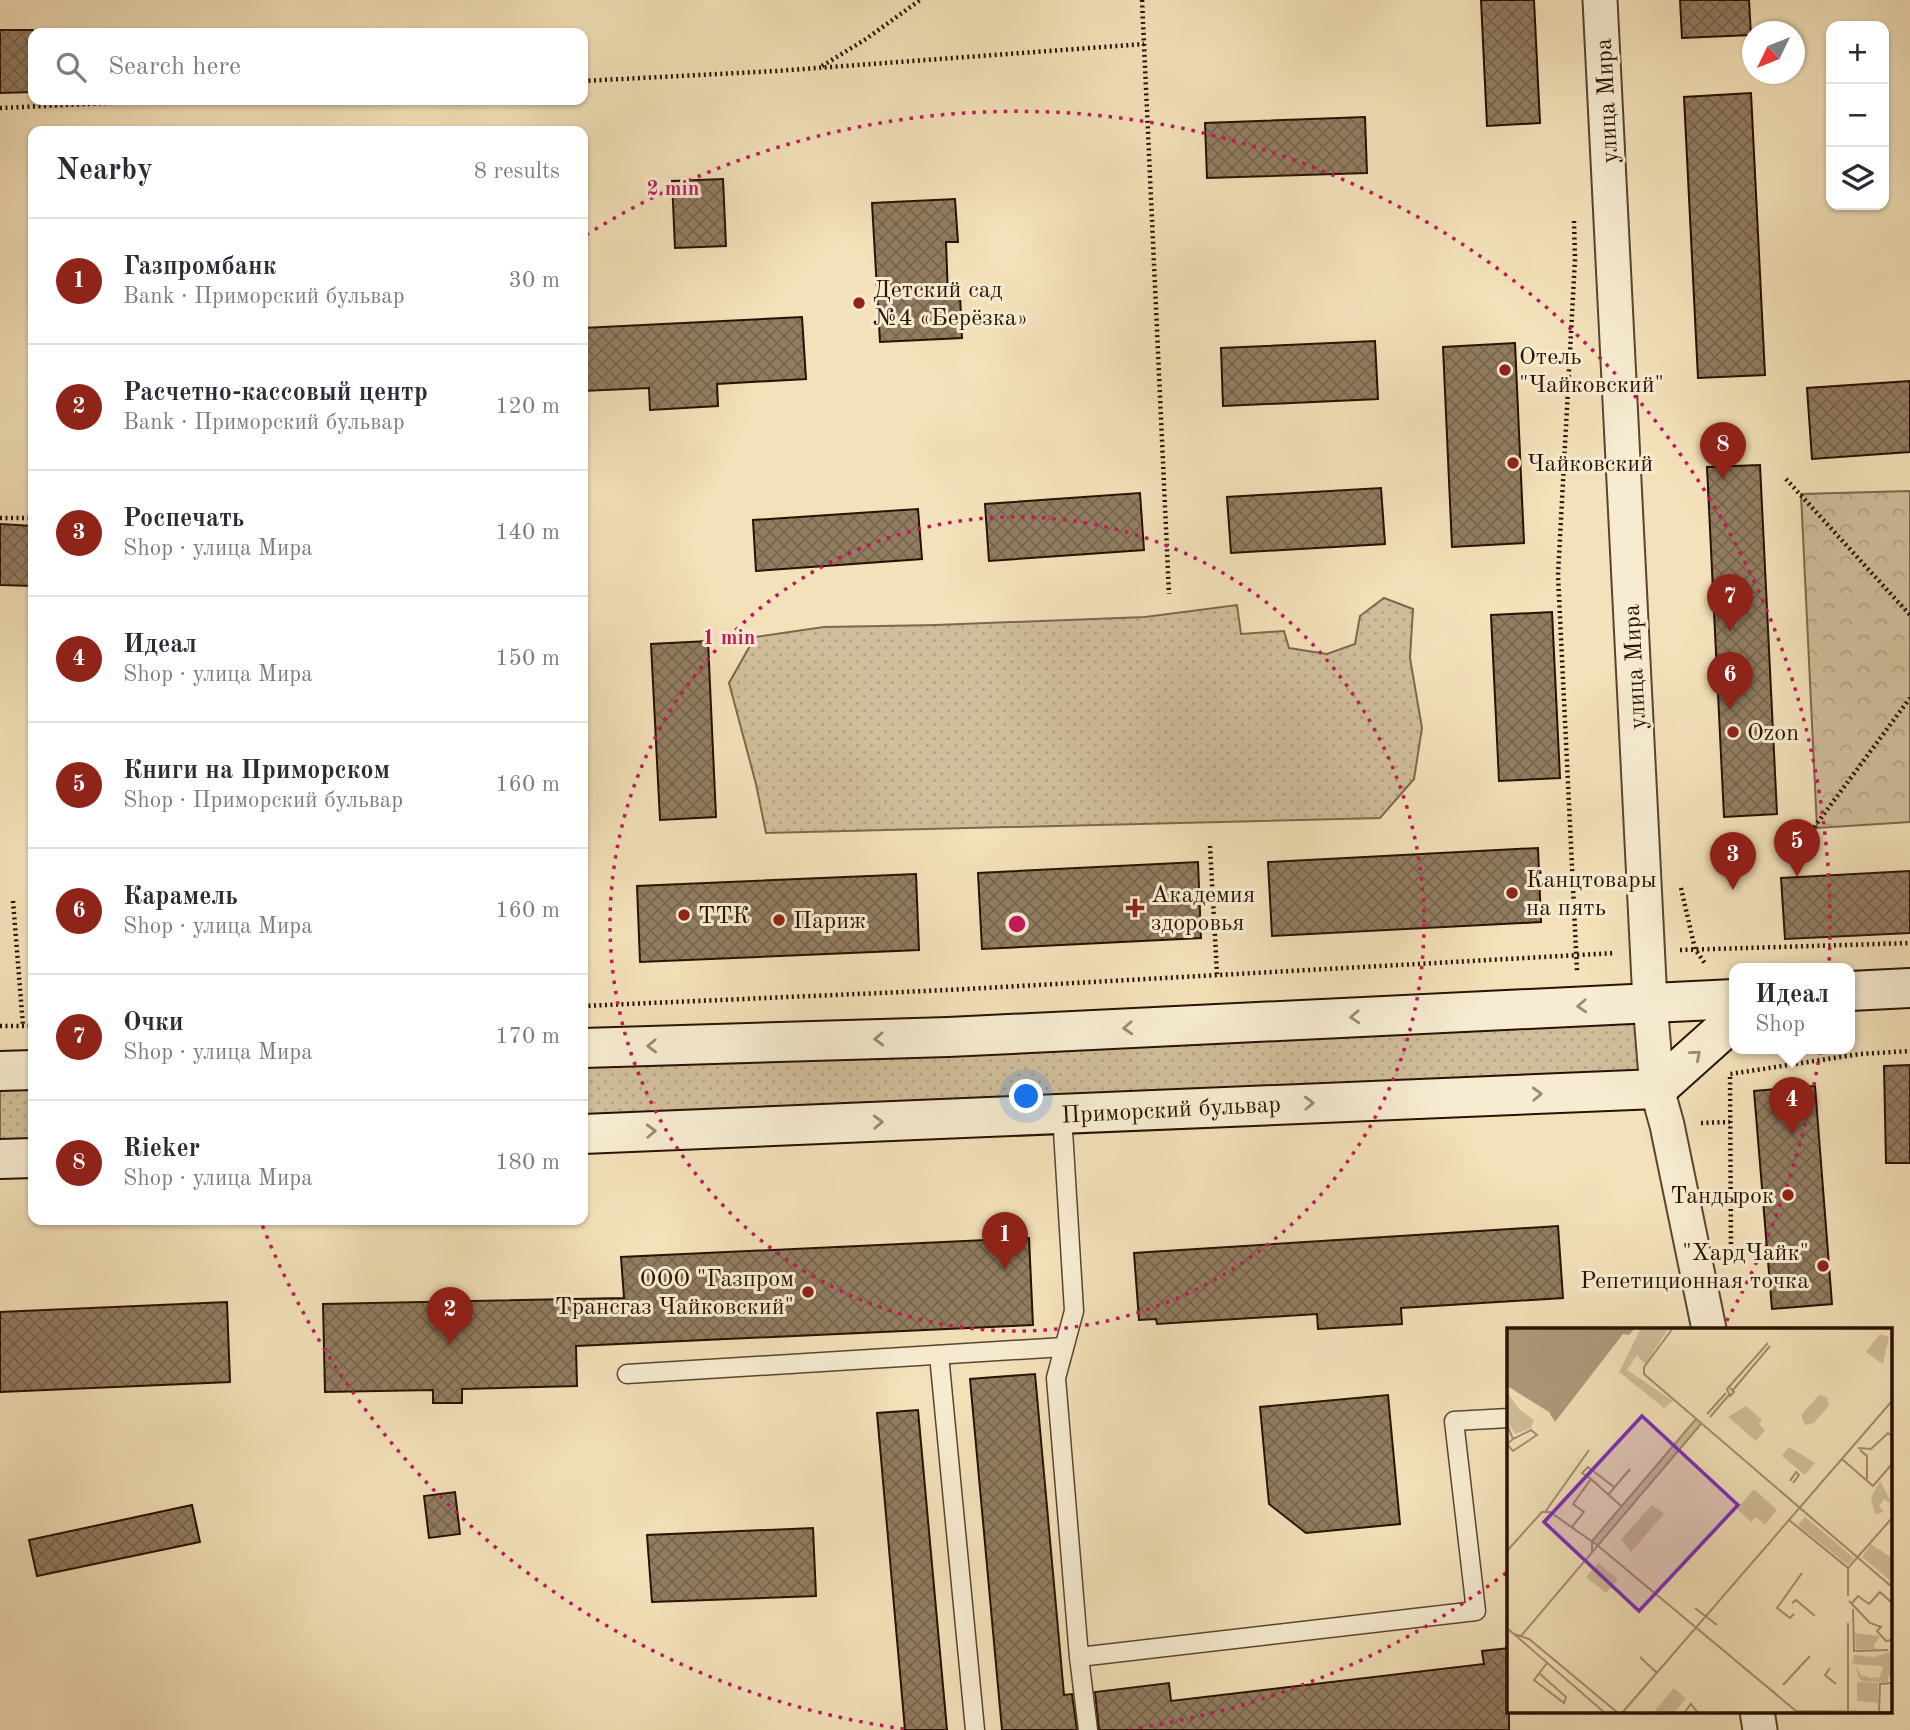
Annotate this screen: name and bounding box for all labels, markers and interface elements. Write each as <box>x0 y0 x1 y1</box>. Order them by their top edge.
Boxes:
north arrow <box>1742 21 1805 84</box>
map controls <box>1826 21 1889 210</box>
button: + <box>1826 21 1889 84</box>
search box <box>28 28 588 105</box>
street label: улица Мира <box>1593 38 1623 164</box>
icon: search <box>52 48 90 86</box>
text: Search here <box>108 54 241 80</box>
button: − <box>1826 84 1889 147</box>
button: layers <box>1826 147 1889 210</box>
text: Nearby <box>56 156 153 186</box>
text: 8 results <box>474 160 560 183</box>
text: 2 min <box>647 179 699 200</box>
text: Газпромбанк <box>123 254 276 280</box>
text: 1 <box>72 269 86 292</box>
text: 30 m <box>509 269 560 292</box>
place label: Детский сад №4 «Берёзка» <box>873 279 1028 331</box>
text: Bank · Приморский бульвар <box>123 285 405 308</box>
marker: Детский сад №4 «Берёзка» <box>851 295 867 311</box>
place label: Отель "Чайковский" <box>1519 346 1664 398</box>
marker: Отель "Чайковский" <box>1497 362 1513 378</box>
text: Расчетно-кассовый центр <box>123 380 428 406</box>
text: 2 <box>72 395 86 418</box>
text: 120 m <box>495 395 560 418</box>
text: Bank · Приморский бульвар <box>123 411 405 434</box>
pin: 8 <box>1700 422 1746 480</box>
place label: Чайковский <box>1527 453 1653 477</box>
marker: Чайковский <box>1505 455 1521 471</box>
text: Роспечать <box>123 506 244 532</box>
text: 3 <box>72 521 86 544</box>
text: 140 m <box>495 521 560 544</box>
text: Shop · улица Мира <box>123 537 313 560</box>
pin: 7 <box>1707 574 1753 632</box>
street label: улица Мира <box>1621 604 1651 730</box>
text: 1 min <box>703 628 755 649</box>
text: Идеал <box>123 632 197 658</box>
text: 4 <box>72 647 86 670</box>
text: 150 m <box>495 647 560 670</box>
pin: 6 <box>1707 652 1753 710</box>
text: Shop · улица Мира <box>123 663 313 686</box>
place label: Ozon <box>1747 722 1799 746</box>
marker: Ozon <box>1725 724 1741 740</box>
text: Книги на Приморском <box>123 758 390 784</box>
text: 5 <box>72 773 86 796</box>
text: 160 m <box>495 773 560 796</box>
text: Shop · Приморский бульвар <box>123 789 403 812</box>
pin: 5 <box>1774 819 1820 877</box>
pin: 3 <box>1710 832 1756 890</box>
place label: Канцтовары на пять <box>1526 869 1657 921</box>
text: Карамель <box>123 884 238 910</box>
place label: Академия здоровья <box>1151 884 1255 936</box>
marker: Канцтовары на пять <box>1504 885 1520 901</box>
marker: Академия здоровья <box>1125 898 1145 918</box>
text: 6 <box>72 899 86 922</box>
text: 160 m <box>495 899 560 922</box>
place label: ТТК <box>698 905 750 929</box>
marker: ТТК <box>676 907 692 923</box>
place label: Париж <box>793 910 866 934</box>
marker: Париж <box>771 912 787 928</box>
centre of rings <box>1005 912 1029 936</box>
text: Shop · улица Мира <box>123 915 313 938</box>
popup <box>1729 963 1855 1054</box>
text: Идеал <box>1755 982 1829 1008</box>
one-way arrow <box>1576 998 1587 1013</box>
one-way arrow <box>1349 1009 1360 1024</box>
text: Очки <box>123 1010 184 1036</box>
text: Shop <box>1755 1013 1805 1036</box>
one-way arrow <box>1122 1021 1133 1036</box>
text: 7 <box>72 1025 86 1048</box>
text: 170 m <box>495 1025 560 1048</box>
one-way arrow <box>874 1032 885 1047</box>
one-way arrow <box>646 1039 657 1054</box>
text: Shop · улица Мира <box>123 1041 313 1064</box>
one-way arrow <box>1687 1050 1700 1063</box>
pin: 4 <box>1769 1077 1815 1135</box>
your location <box>1009 1079 1043 1113</box>
one-way arrow <box>1532 1086 1543 1101</box>
street label: Приморский бульвар <box>1061 1093 1282 1129</box>
one-way arrow <box>1304 1096 1315 1111</box>
one-way arrow <box>873 1115 884 1130</box>
one-way arrow <box>646 1124 657 1139</box>
text: Rieker <box>123 1136 200 1162</box>
text: 8 <box>72 1151 86 1174</box>
text: 180 m <box>495 1151 560 1174</box>
text: Shop · улица Мира <box>123 1167 313 1190</box>
place label: Тандырок <box>1670 1185 1774 1209</box>
marker: Тандырок <box>1780 1187 1796 1203</box>
pin: 1 <box>982 1212 1028 1270</box>
place label: "ХардЧайк" Репетиционная точка <box>1580 1242 1809 1294</box>
marker: "ХардЧайк" Репетиционная точка <box>1815 1258 1831 1274</box>
place label: ООО "Газпром Трансгаз Чайковский" <box>555 1268 794 1320</box>
marker: ООО "Газпром Трансгаз Чайковский" <box>800 1284 816 1300</box>
pin: 2 <box>427 1287 473 1345</box>
inset map <box>1507 1328 1892 1712</box>

